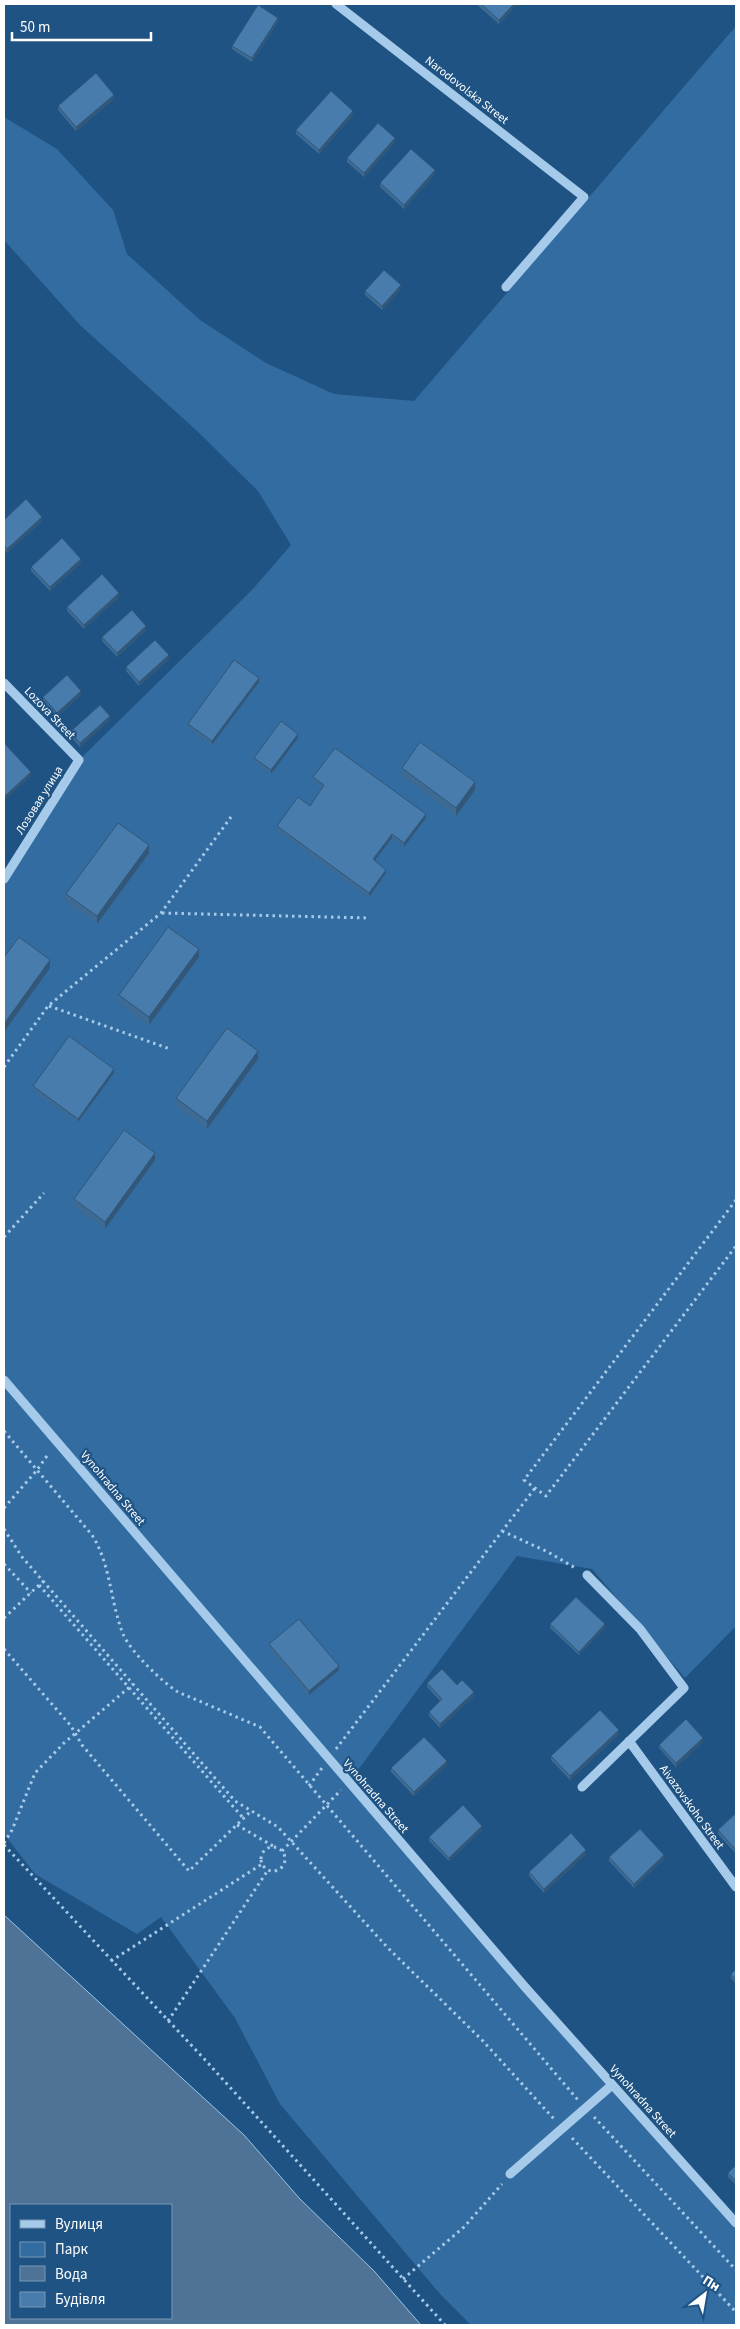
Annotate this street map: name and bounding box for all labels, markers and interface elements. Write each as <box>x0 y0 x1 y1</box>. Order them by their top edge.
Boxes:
scale bar <box>12 10 151 42</box>
text: 50 m <box>20 17 50 38</box>
street label: Narodovolska Street <box>421 52 512 128</box>
street label: Lozova Street <box>20 683 79 744</box>
street label: Лозовая улица <box>12 763 67 838</box>
street label: Vynohradna Street <box>76 1447 149 1529</box>
street label: Vynohradna Street <box>339 1756 413 1837</box>
street label: Aivazovskoho Street <box>655 1762 728 1853</box>
street label: Vynohradna Street <box>605 2061 680 2142</box>
legend <box>10 2204 172 2319</box>
text: Вулиця <box>55 2214 103 2235</box>
text: Парк <box>55 2239 89 2260</box>
text: Вода <box>55 2264 88 2285</box>
north arrow <box>680 2269 730 2319</box>
text: Пн <box>699 2271 724 2297</box>
text: Будівля <box>55 2289 105 2310</box>

